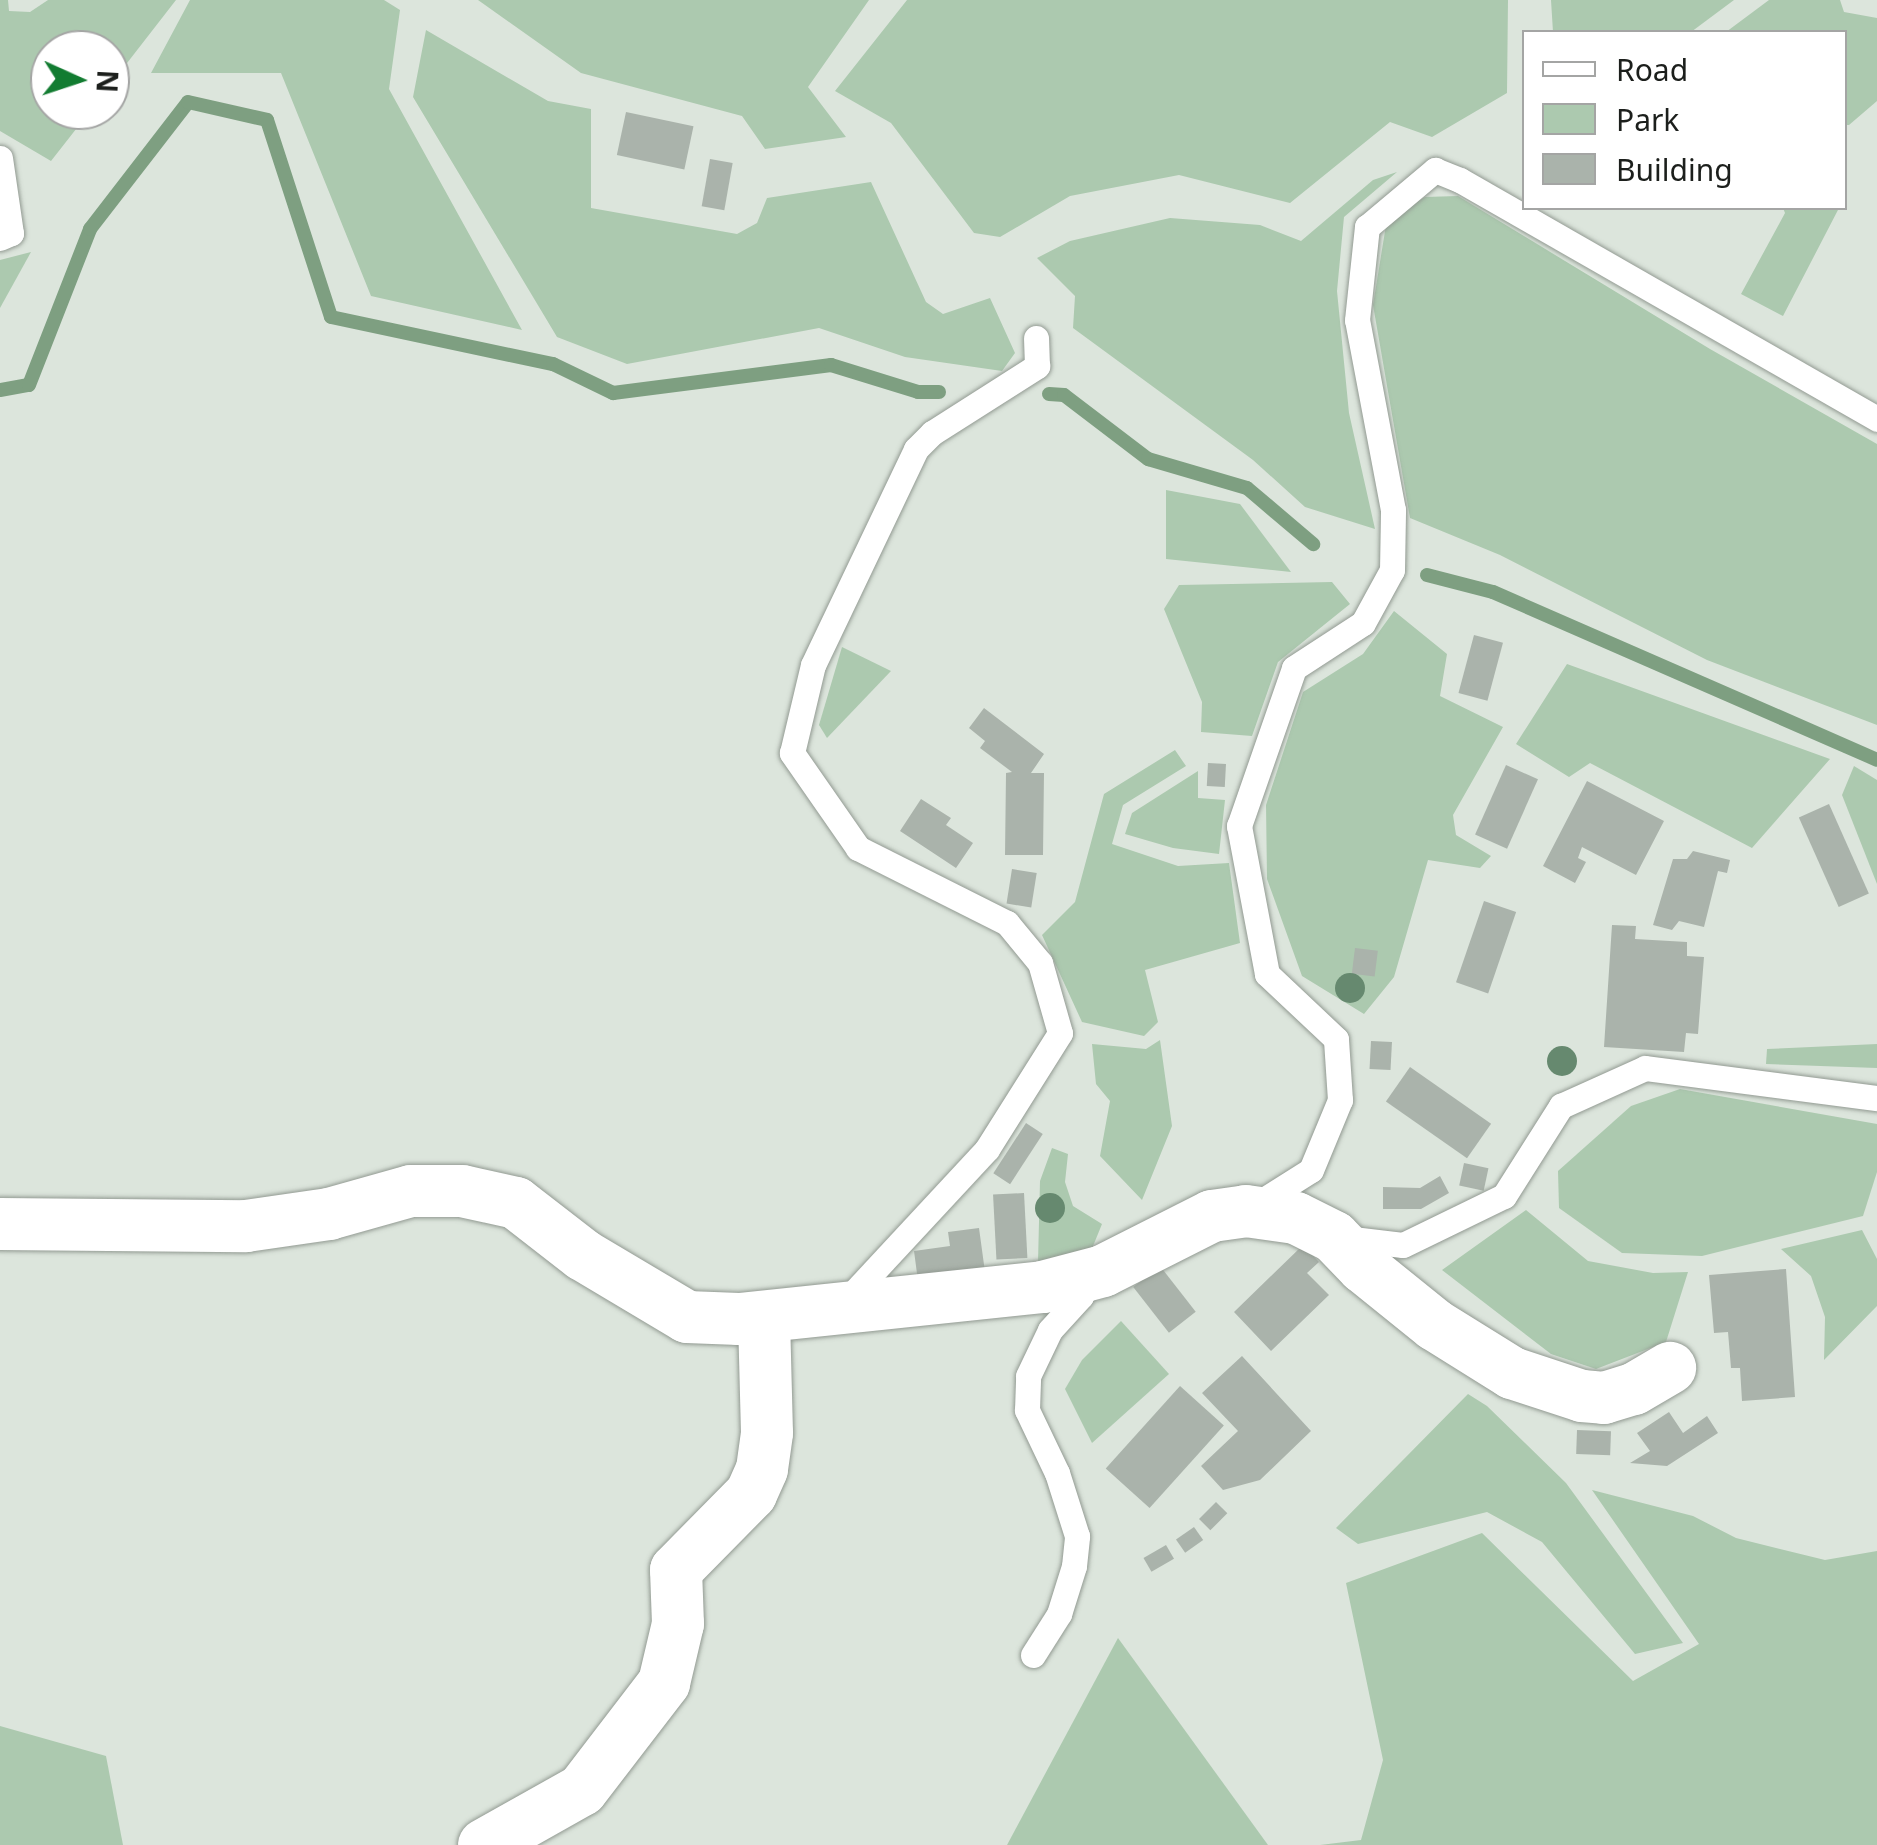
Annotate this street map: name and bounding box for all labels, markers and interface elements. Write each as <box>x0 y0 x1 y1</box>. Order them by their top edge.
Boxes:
north arrow <box>30 30 130 130</box>
legend <box>1522 30 1847 210</box>
text: Road <box>1616 49 1688 90</box>
text: N <box>88 69 128 94</box>
text: Park <box>1616 99 1679 140</box>
text: Building <box>1616 149 1733 190</box>

